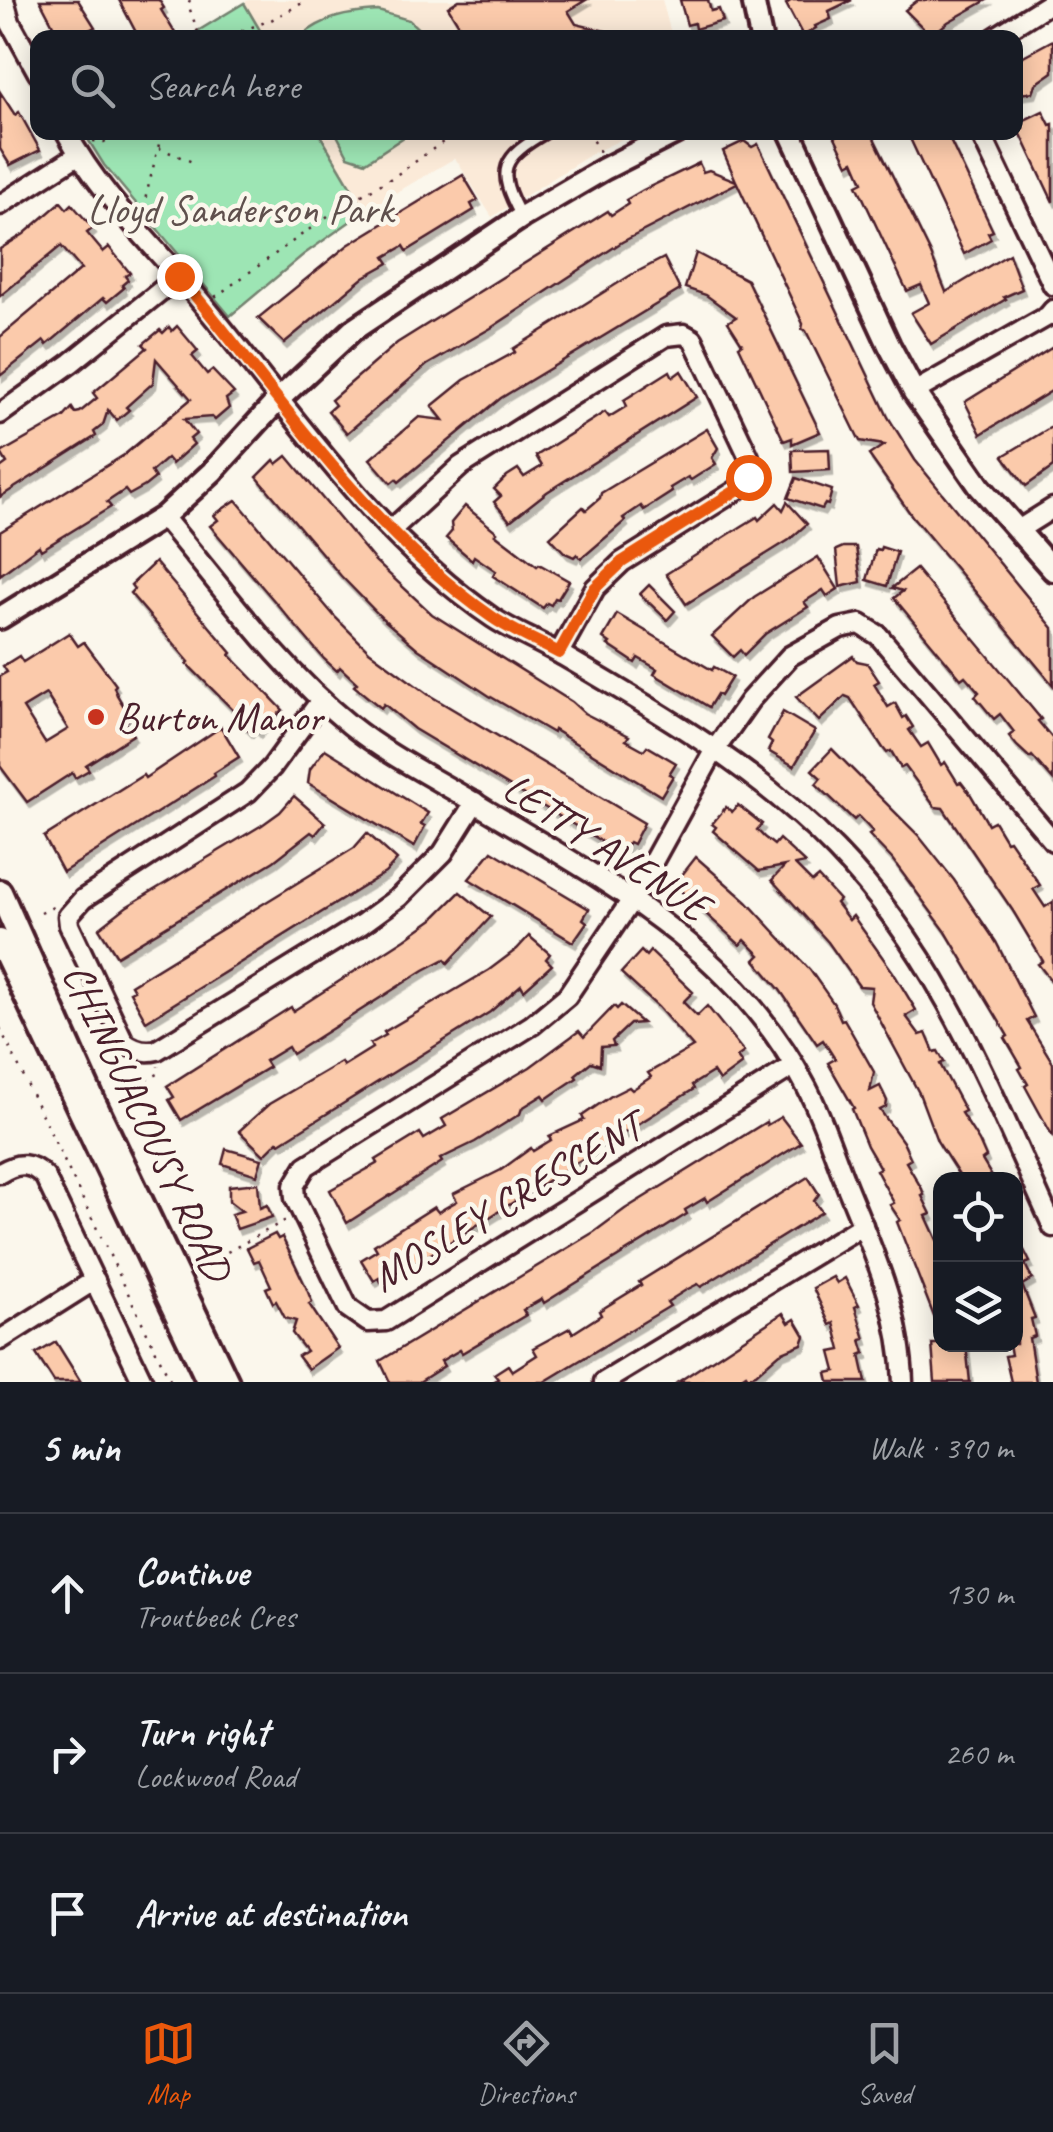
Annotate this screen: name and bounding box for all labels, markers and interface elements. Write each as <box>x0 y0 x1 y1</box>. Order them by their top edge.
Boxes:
search box <box>30 30 1023 140</box>
icon: search <box>65 58 120 113</box>
text: Search here <box>145 62 300 109</box>
park label: Lloyd Sanderson Park <box>87 183 396 236</box>
route end <box>157 254 203 300</box>
route start <box>726 455 772 501</box>
place label: Burton Manor <box>116 691 325 744</box>
marker: Burton Manor <box>85 706 107 728</box>
street label: LETTY AVENUE <box>493 761 723 936</box>
street label: CHINGUACOUSY ROAD <box>50 955 245 1292</box>
street label: MOSLEY CRESCENT <box>362 1096 660 1304</box>
map controls <box>933 1172 1023 1352</box>
button: locate <box>933 1172 1023 1262</box>
button: layers <box>933 1262 1023 1352</box>
text: 5 min <box>40 1421 120 1474</box>
text: Walk · 390 m <box>869 1427 1013 1468</box>
text: Continue <box>135 1549 249 1596</box>
icon: ahead <box>40 1566 95 1621</box>
text: 130 m <box>944 1573 1013 1614</box>
text: Troutbeck Cres <box>135 1596 295 1637</box>
text: Turn right <box>135 1709 269 1756</box>
icon: right <box>40 1726 95 1781</box>
text: 260 m <box>944 1733 1013 1774</box>
text: Lockwood Road <box>135 1756 296 1797</box>
icon: arrive <box>40 1886 95 1941</box>
text: Arrive at destination <box>135 1890 407 1937</box>
tab: Map <box>141 2016 196 2111</box>
tab: Directions <box>478 2016 575 2111</box>
tab: Saved <box>857 2016 912 2111</box>

